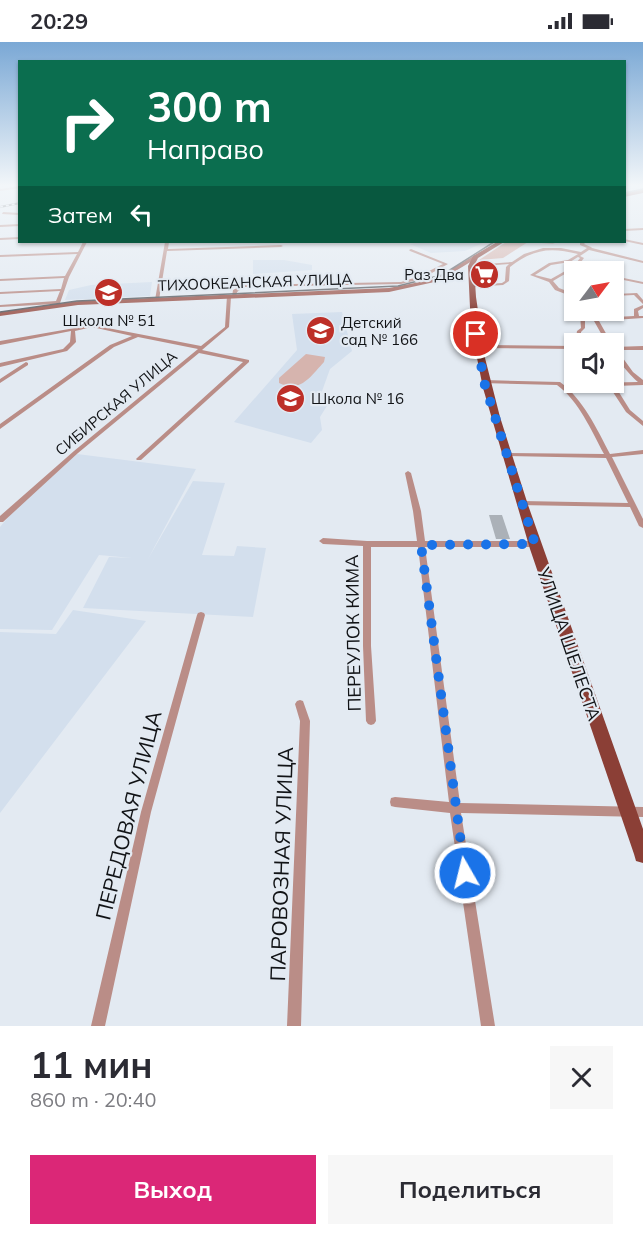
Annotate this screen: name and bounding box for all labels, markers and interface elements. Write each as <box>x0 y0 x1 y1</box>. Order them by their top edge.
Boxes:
text: 20:29 <box>30 7 88 35</box>
text: 300 m <box>147 80 272 133</box>
icon: right <box>48 84 126 162</box>
text: Направо <box>147 132 264 166</box>
icon: left <box>125 198 158 231</box>
text: Затем <box>48 201 113 229</box>
supermarket icon: Раз Два <box>469 258 501 290</box>
north arrow <box>564 261 624 321</box>
map controls <box>564 261 624 393</box>
place label: Раз Два <box>404 265 464 284</box>
street label: ТИХООКЕАНСКАЯ УЛИЦА <box>157 269 353 295</box>
school or university icon: Школа № 51 <box>93 277 125 309</box>
pin <box>450 308 501 359</box>
place label: Школа № 51 <box>63 311 155 330</box>
place label: Детский сад № 166 <box>341 313 418 349</box>
school or university icon: Детский сад № 166 <box>304 315 336 347</box>
icon: arrive <box>459 317 492 350</box>
button: sound <box>564 333 624 393</box>
street label: СИБИРСКАЯ УЛИЦА <box>51 346 181 460</box>
school or university icon: Школа № 16 <box>274 382 306 414</box>
place label: Школа № 16 <box>311 389 404 408</box>
street label: ПЕРЕУЛОК КИМА <box>340 554 366 712</box>
street label: УЛИЦА ШЕЛЕСТА <box>532 563 606 724</box>
street label: ПЕРЕДОВАЯ УЛИЦА <box>89 707 167 922</box>
street label: ПАРОВОЗНАЯ УЛИЦА <box>264 746 298 982</box>
position arrow <box>433 841 497 905</box>
text: 11 мин <box>30 1042 153 1087</box>
button: close <box>550 1046 613 1109</box>
text: 860 m · 20:40 <box>30 1087 156 1112</box>
button: Выход <box>30 1155 316 1224</box>
button: Поделиться <box>328 1155 613 1224</box>

